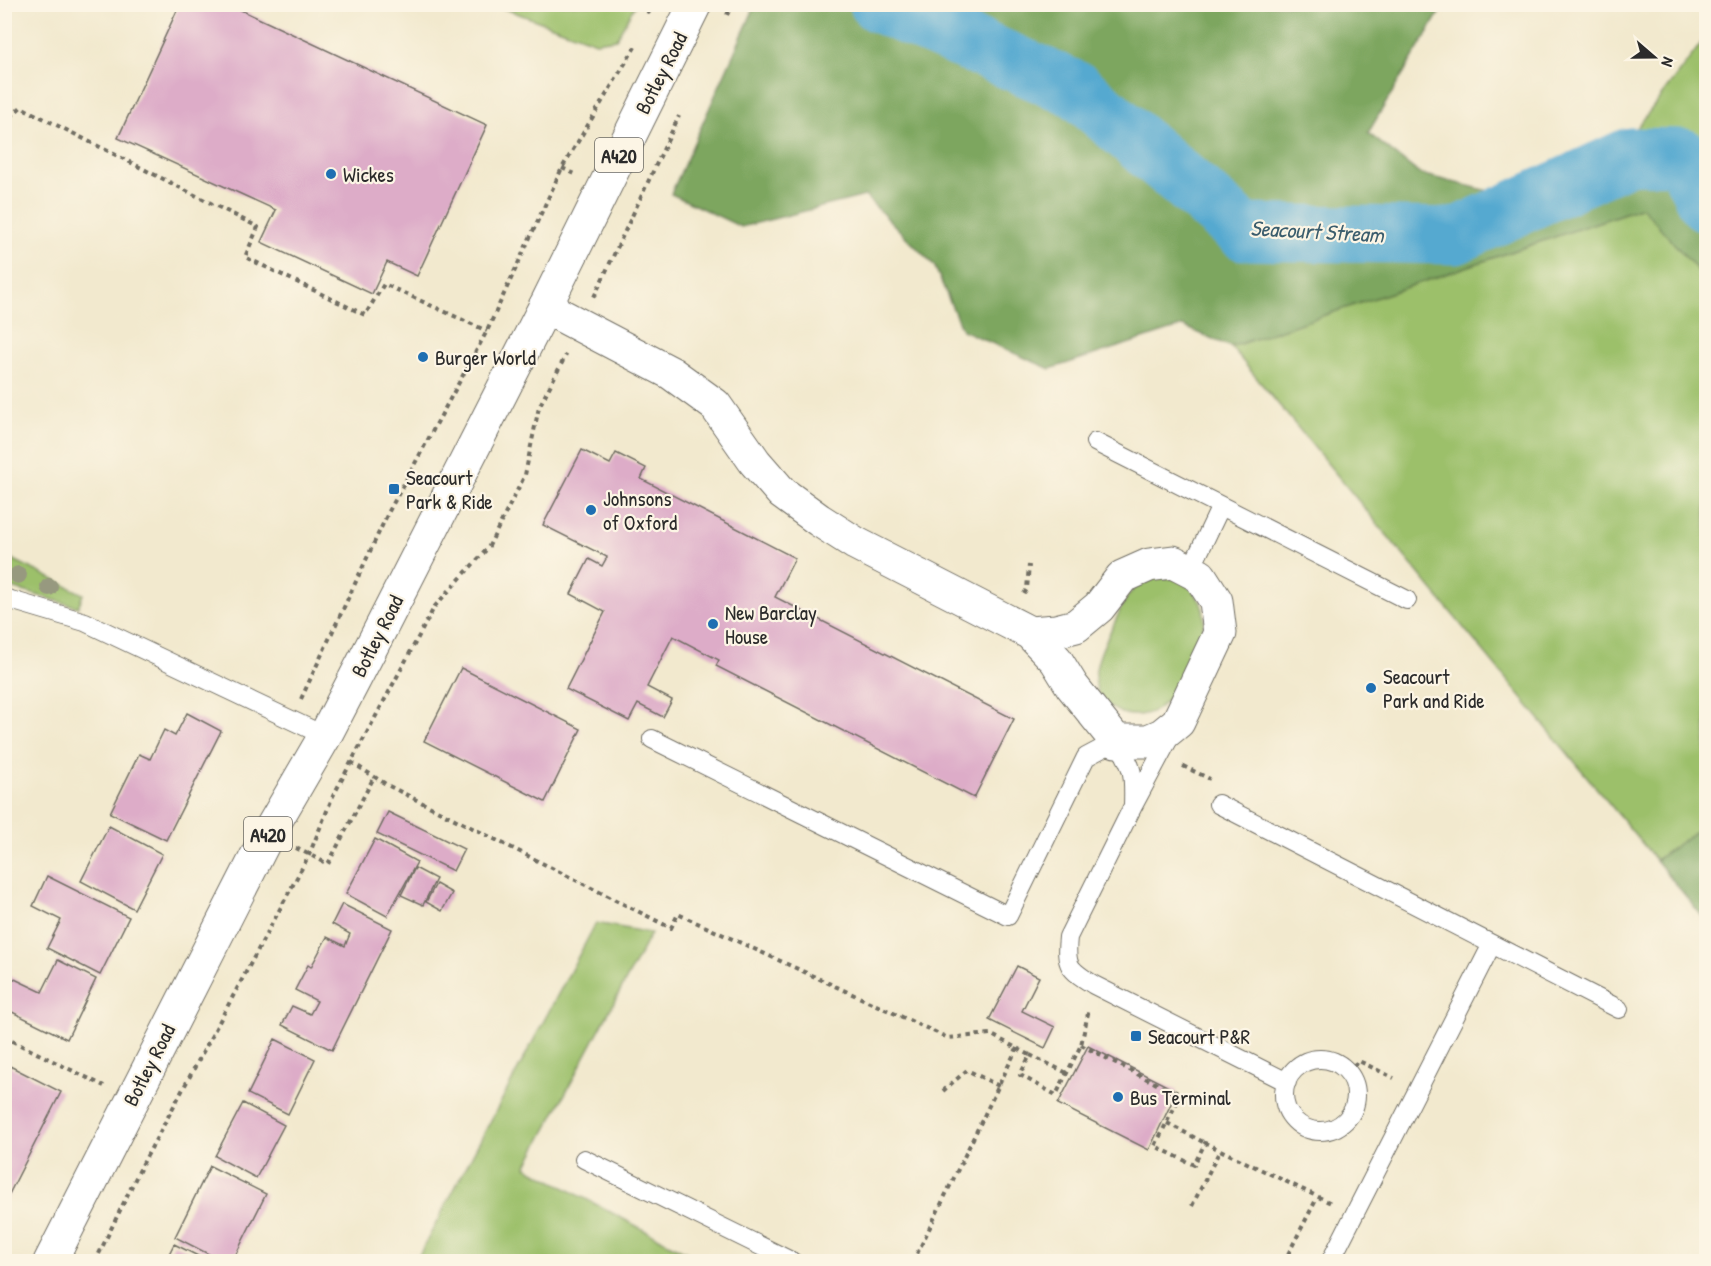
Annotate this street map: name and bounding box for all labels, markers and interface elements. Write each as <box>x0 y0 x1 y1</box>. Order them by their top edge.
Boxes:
street label: Botley Road <box>628 27 694 119</box>
north arrow <box>1624 27 1684 87</box>
text: N <box>1656 54 1680 70</box>
road number: A420 <box>595 138 643 172</box>
place label: Wickes <box>343 160 394 189</box>
marker: Wickes <box>324 167 338 181</box>
water label: Seacourt Stream <box>1250 213 1385 250</box>
place label: Burger World <box>435 343 536 372</box>
marker: Burger World <box>416 350 430 364</box>
place label: Seacourt Park & Ride <box>406 463 493 516</box>
marker: Seacourt Park & Ride <box>387 482 401 496</box>
place label: Johnsons of Oxford <box>603 484 677 537</box>
marker: Johnsons of Oxford <box>584 503 598 517</box>
street label: Botley Road <box>344 590 410 682</box>
place label: New Barclay House <box>725 598 817 651</box>
marker: New Barclay House <box>706 617 720 631</box>
place label: Seacourt Park and Ride <box>1383 662 1485 715</box>
marker: Seacourt Park and Ride <box>1364 681 1378 695</box>
road number: A420 <box>244 817 292 851</box>
street label: Botley Road <box>116 1019 182 1111</box>
place label: Seacourt P&R <box>1148 1022 1250 1051</box>
marker: Seacourt P&R <box>1129 1029 1143 1043</box>
place label: Bus Terminal <box>1130 1083 1231 1112</box>
marker: Bus Terminal <box>1111 1090 1125 1104</box>

